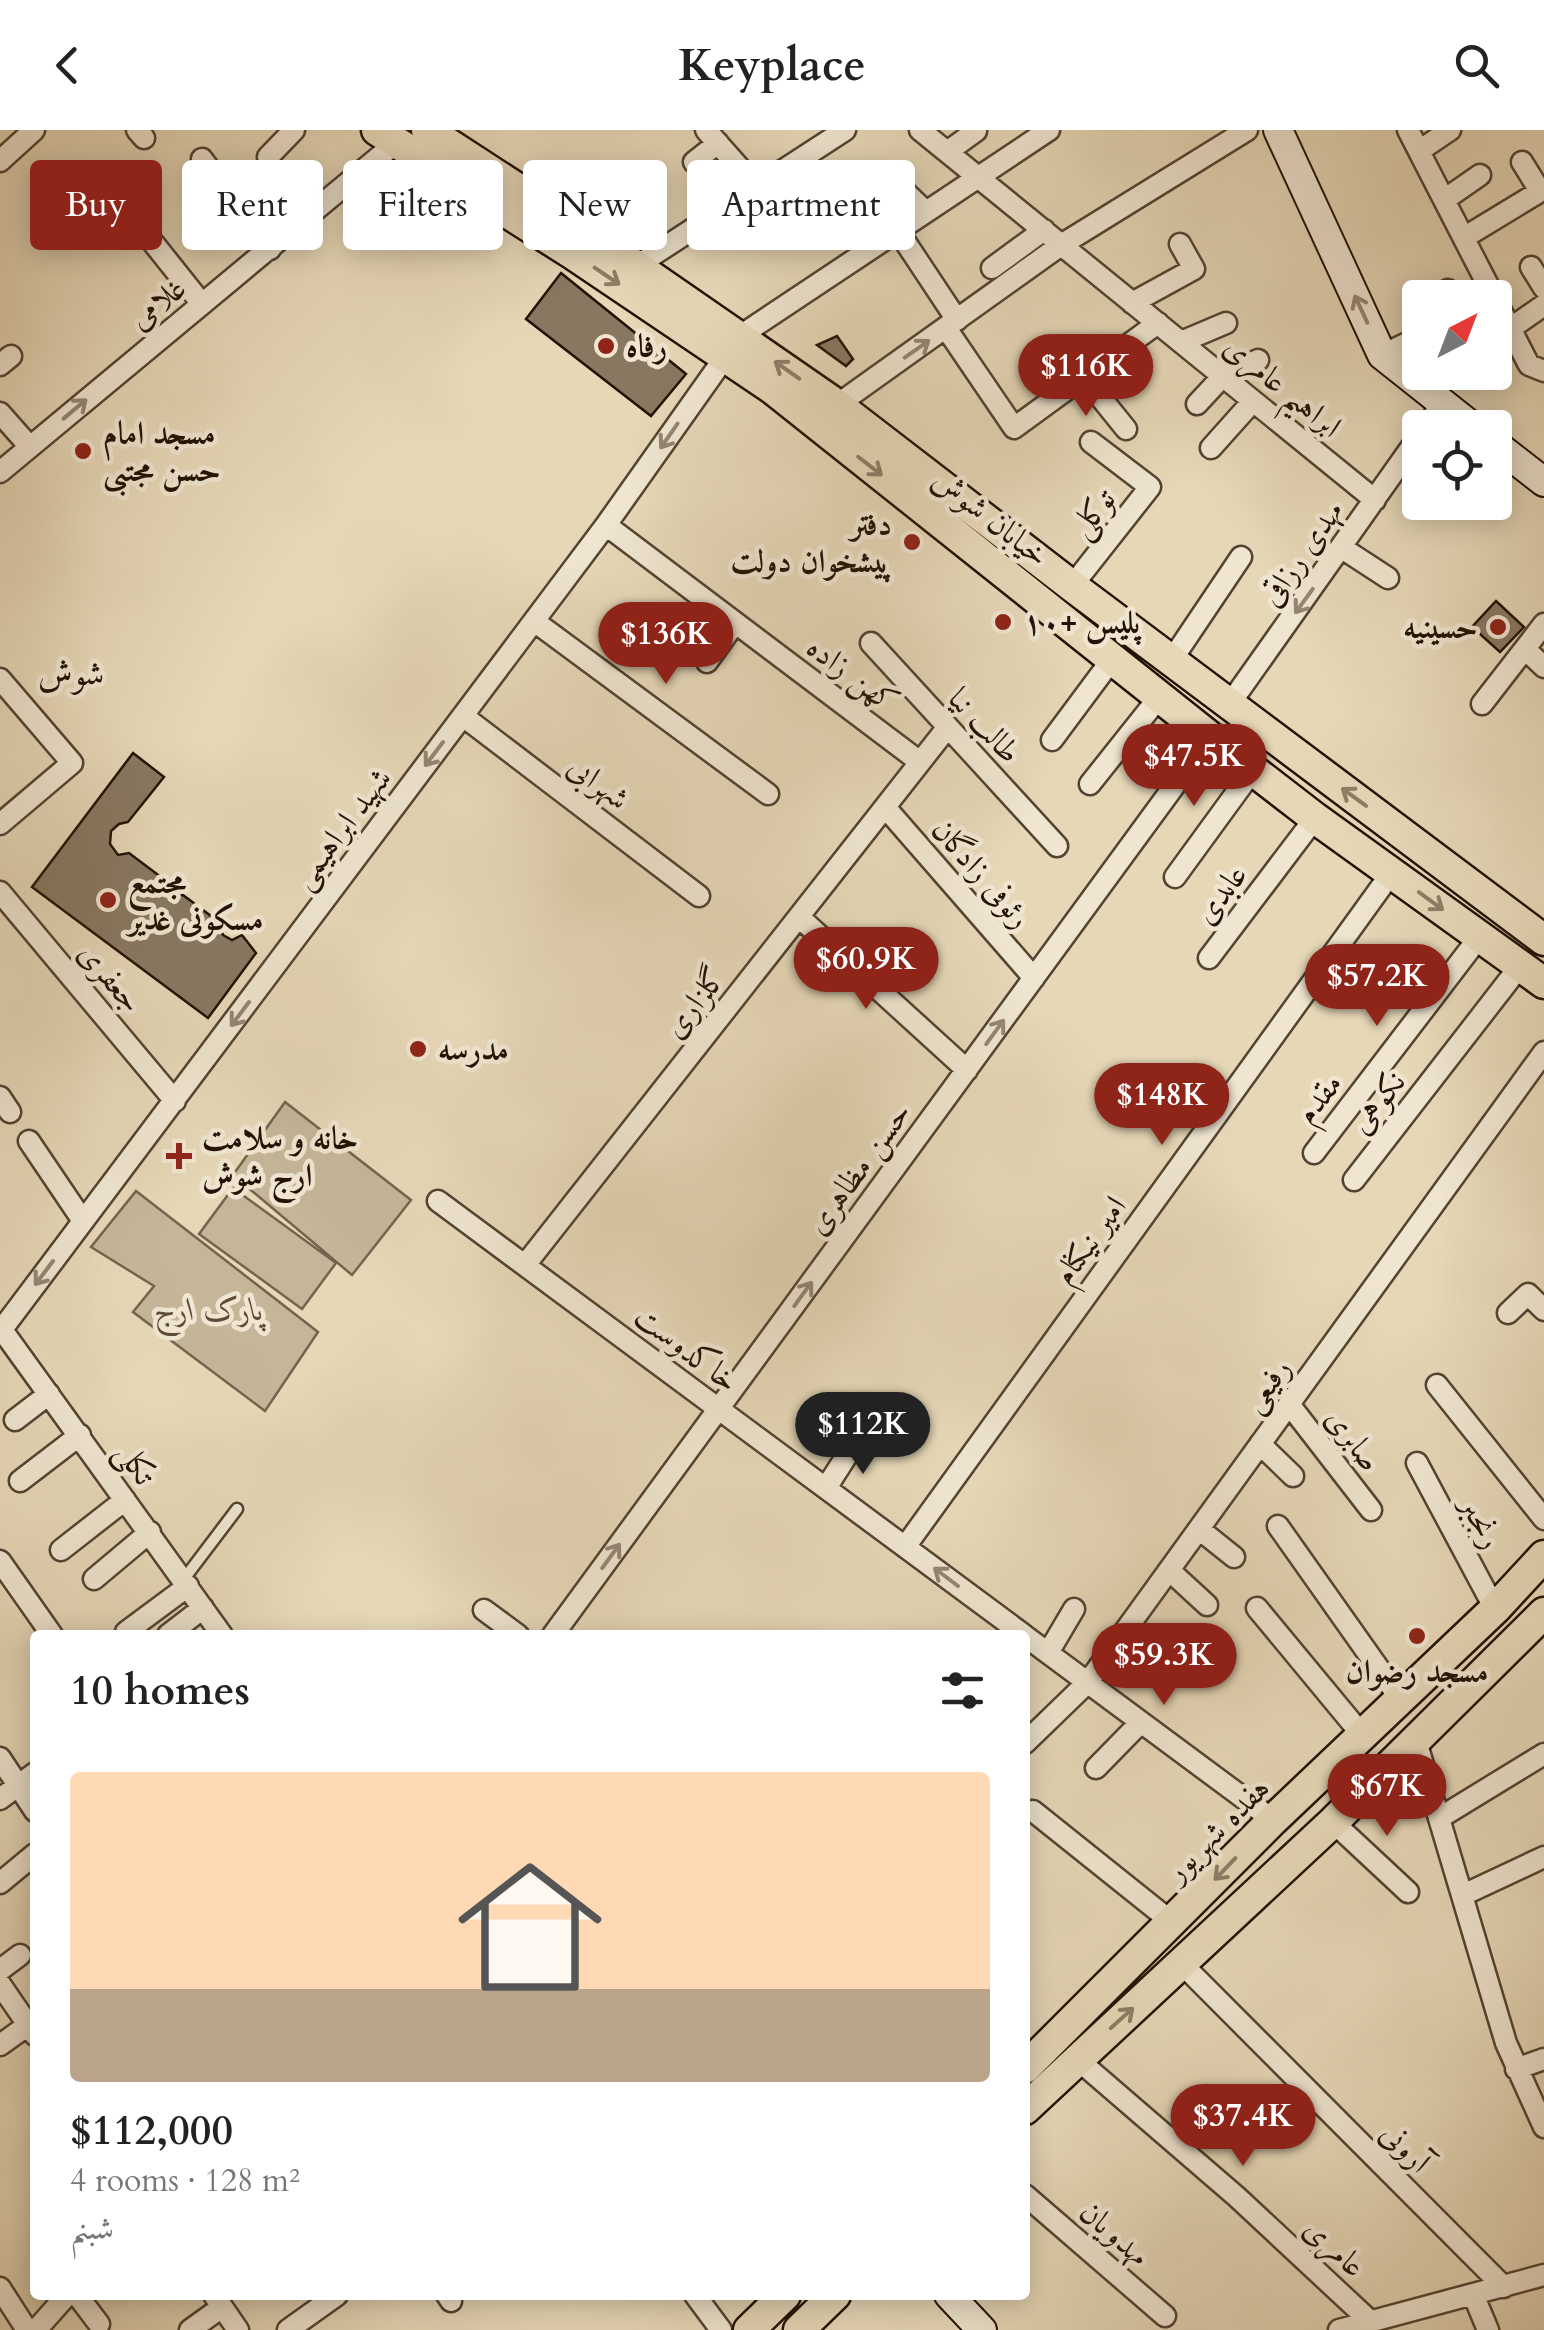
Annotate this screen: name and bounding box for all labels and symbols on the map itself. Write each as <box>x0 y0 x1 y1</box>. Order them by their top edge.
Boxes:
one-way arrow <box>592 266 620 287</box>
street label: غلامی <box>120 267 196 340</box>
north arrow <box>1402 280 1512 390</box>
one-way arrow <box>1350 295 1369 325</box>
place label: رفاه <box>626 325 668 369</box>
street label: ابراهیم عامری <box>1208 325 1351 455</box>
pin: $116K <box>1016 334 1156 419</box>
marker: رفاه <box>595 335 617 357</box>
one-way arrow <box>903 339 930 360</box>
one-way arrow <box>774 360 802 381</box>
one-way arrow <box>62 399 88 421</box>
place label: مسجد امام حسن مجتبی <box>103 412 221 497</box>
one-way arrow <box>659 422 680 449</box>
marker: مسجد امام حسن مجتبی <box>72 440 94 462</box>
one-way arrow <box>857 455 883 477</box>
street label: خیابان شوش <box>923 458 1058 577</box>
street label: توکلی <box>1059 479 1128 548</box>
street label: مهدی رزاقی <box>1249 492 1354 615</box>
place label: دفتر پیشخوان دولت <box>731 503 892 584</box>
marker: دفتر پیشخوان دولت <box>901 531 923 553</box>
one-way arrow <box>1294 587 1315 614</box>
place label: پلیس +۱۰ <box>1023 601 1142 646</box>
pin: $136K <box>596 602 736 687</box>
place label: حسینیه <box>1403 606 1478 650</box>
marker: پلیس +۱۰ <box>992 611 1014 633</box>
marker: حسینیه <box>1487 616 1509 638</box>
street label: کهن زاده <box>797 626 908 724</box>
district label: شوش <box>38 650 104 698</box>
street label: طالب نیا <box>938 678 1031 773</box>
pin: $47.5K <box>1113 724 1275 809</box>
one-way arrow <box>424 740 445 767</box>
street label: شهرابی <box>558 745 638 821</box>
street label: شهید ابراهیمی <box>281 759 402 899</box>
one-way arrow <box>1341 787 1368 808</box>
street label: رئوفی زادگان <box>921 809 1041 938</box>
street label: عابدی <box>1184 855 1258 934</box>
place label: مجتمع مسکونی غدیر <box>125 861 264 942</box>
marker: مجتمع مسکونی غدیر <box>97 889 119 911</box>
one-way arrow <box>1417 890 1445 911</box>
pin: $60.9K <box>785 927 947 1012</box>
street label: جعفری <box>68 933 153 1023</box>
pin: $57.2K <box>1296 944 1458 1029</box>
street label: گلزاری <box>653 958 737 1048</box>
one-way arrow <box>229 1000 250 1027</box>
one-way arrow <box>984 1019 1005 1046</box>
place label: مدرسه <box>438 1028 509 1072</box>
marker: مدرسه <box>407 1038 429 1060</box>
street label: نکوهی <box>1339 1062 1416 1143</box>
pin: $148K <box>1092 1063 1232 1148</box>
street label: مقدم <box>1285 1064 1357 1137</box>
street label: حسن مظاهری <box>796 1093 922 1244</box>
place label: خانه و سلامت ارج شوش <box>202 1117 358 1204</box>
marker: خانه و سلامت ارج شوش <box>166 1143 192 1169</box>
street label: امیر نیکنام <box>1043 1187 1141 1297</box>
one-way arrow <box>33 1259 54 1286</box>
one-way arrow <box>792 1281 813 1308</box>
park label: پارک ارج <box>154 1288 267 1337</box>
street label: خاکدوست <box>625 1295 748 1403</box>
street label: رفیعی <box>1232 1349 1302 1422</box>
pin: $112K <box>793 1392 933 1477</box>
street label: صابری <box>1315 1399 1392 1481</box>
street label: تکلی <box>104 1433 166 1496</box>
street label: رنجبر <box>1448 1486 1513 1557</box>
one-way arrow <box>600 1543 621 1570</box>
one-way arrow <box>933 1566 960 1587</box>
pin: $59.3K <box>1083 1623 1245 1708</box>
marker: مسجد رضوان <box>1406 1625 1428 1647</box>
place label: مسجد رضوان <box>1346 1650 1488 1694</box>
pin: $67K <box>1328 1754 1446 1839</box>
street label: هفده شهریور <box>1153 1767 1280 1894</box>
one-way arrow <box>1213 1857 1237 1881</box>
one-way arrow <box>1109 2007 1134 2030</box>
pin: $37.4K <box>1162 2084 1324 2169</box>
street label: آرونی <box>1370 2112 1443 2185</box>
street label: مهدویان <box>1070 2191 1159 2277</box>
street label: عامری <box>1294 2208 1375 2288</box>

